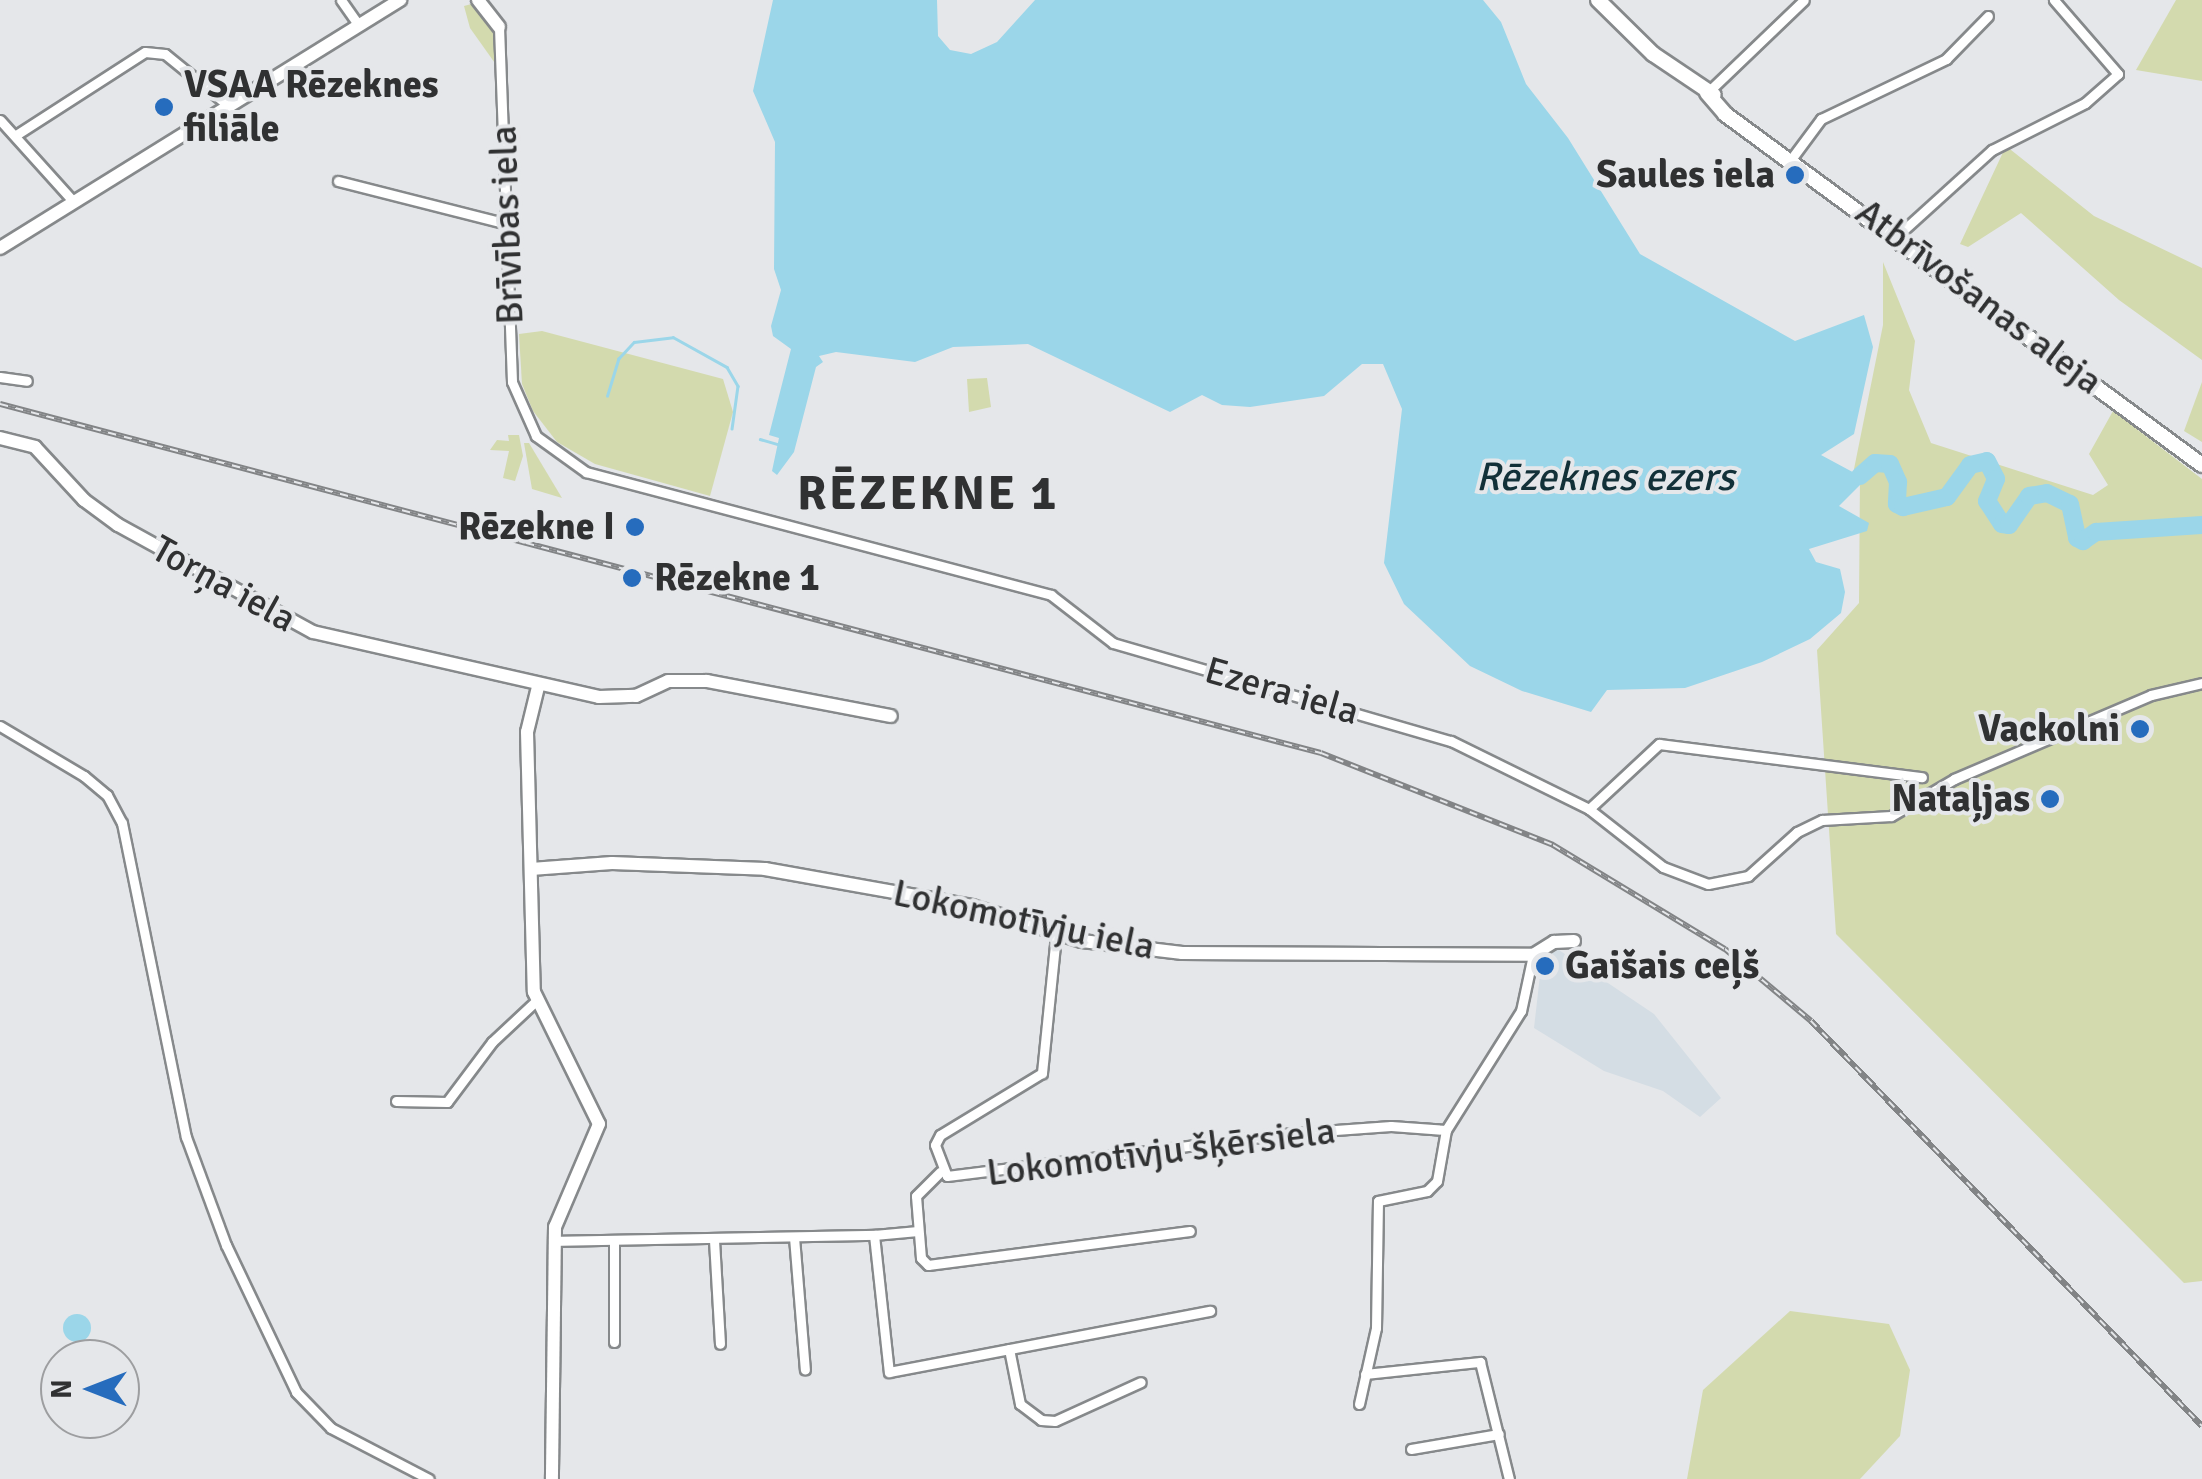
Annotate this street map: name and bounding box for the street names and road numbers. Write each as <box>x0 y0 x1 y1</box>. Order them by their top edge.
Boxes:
street label: Brīvības iela <box>481 125 533 325</box>
street label: Atbrīvošanas aleja <box>1847 189 2111 405</box>
street label: Torņa iela <box>144 526 304 642</box>
street label: Ezera iela <box>1200 647 1364 735</box>
street label: Lokomotīvju iela <box>889 870 1159 970</box>
street label: Lokomotīvju šķērsiela <box>984 1108 1338 1196</box>

